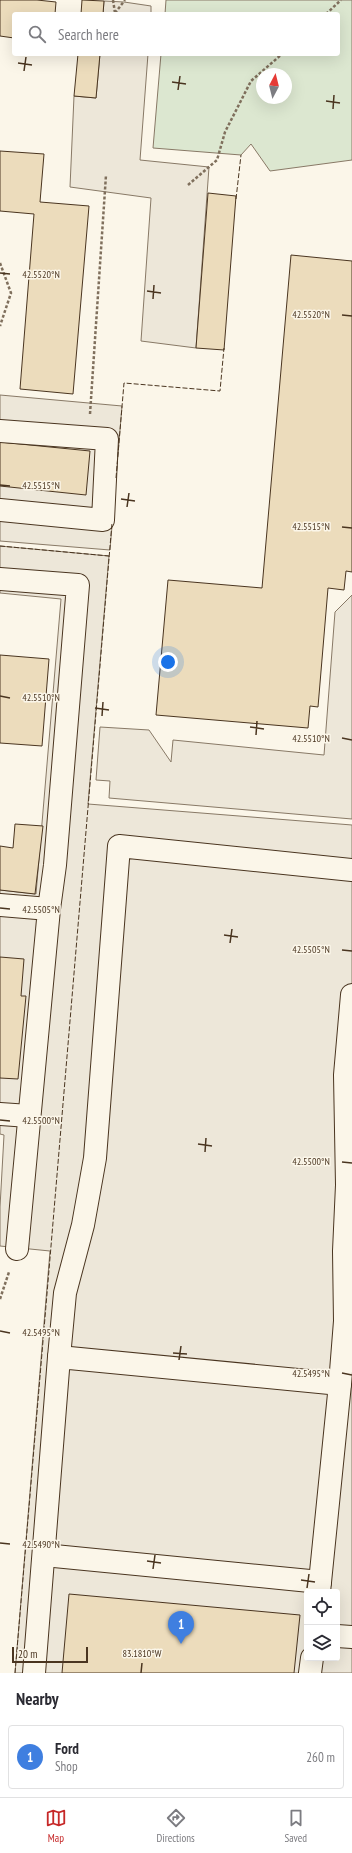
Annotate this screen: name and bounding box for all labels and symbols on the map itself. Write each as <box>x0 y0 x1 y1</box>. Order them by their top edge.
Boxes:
north arrow <box>256 68 292 104</box>
text: 42.5520°N <box>22 268 60 281</box>
text: 42.5520°N <box>292 308 330 321</box>
text: 42.5515°N <box>22 479 60 492</box>
text: 42.5515°N <box>292 520 330 533</box>
your location <box>158 652 178 672</box>
text: 42.5510°N <box>22 691 60 704</box>
text: 42.5510°N <box>292 732 330 745</box>
text: 42.5505°N <box>22 903 60 916</box>
text: 42.5505°N <box>292 943 330 956</box>
text: 42.5500°N <box>22 1114 60 1127</box>
text: 42.5500°N <box>292 1155 330 1168</box>
text: 42.5495°N <box>22 1326 60 1339</box>
text: 42.5495°N <box>292 1367 330 1380</box>
text: 42.5490°N <box>22 1538 60 1551</box>
pin: 1 <box>168 1611 194 1644</box>
scale bar <box>12 1645 88 1664</box>
text: 83.1810°W <box>123 1647 162 1660</box>

